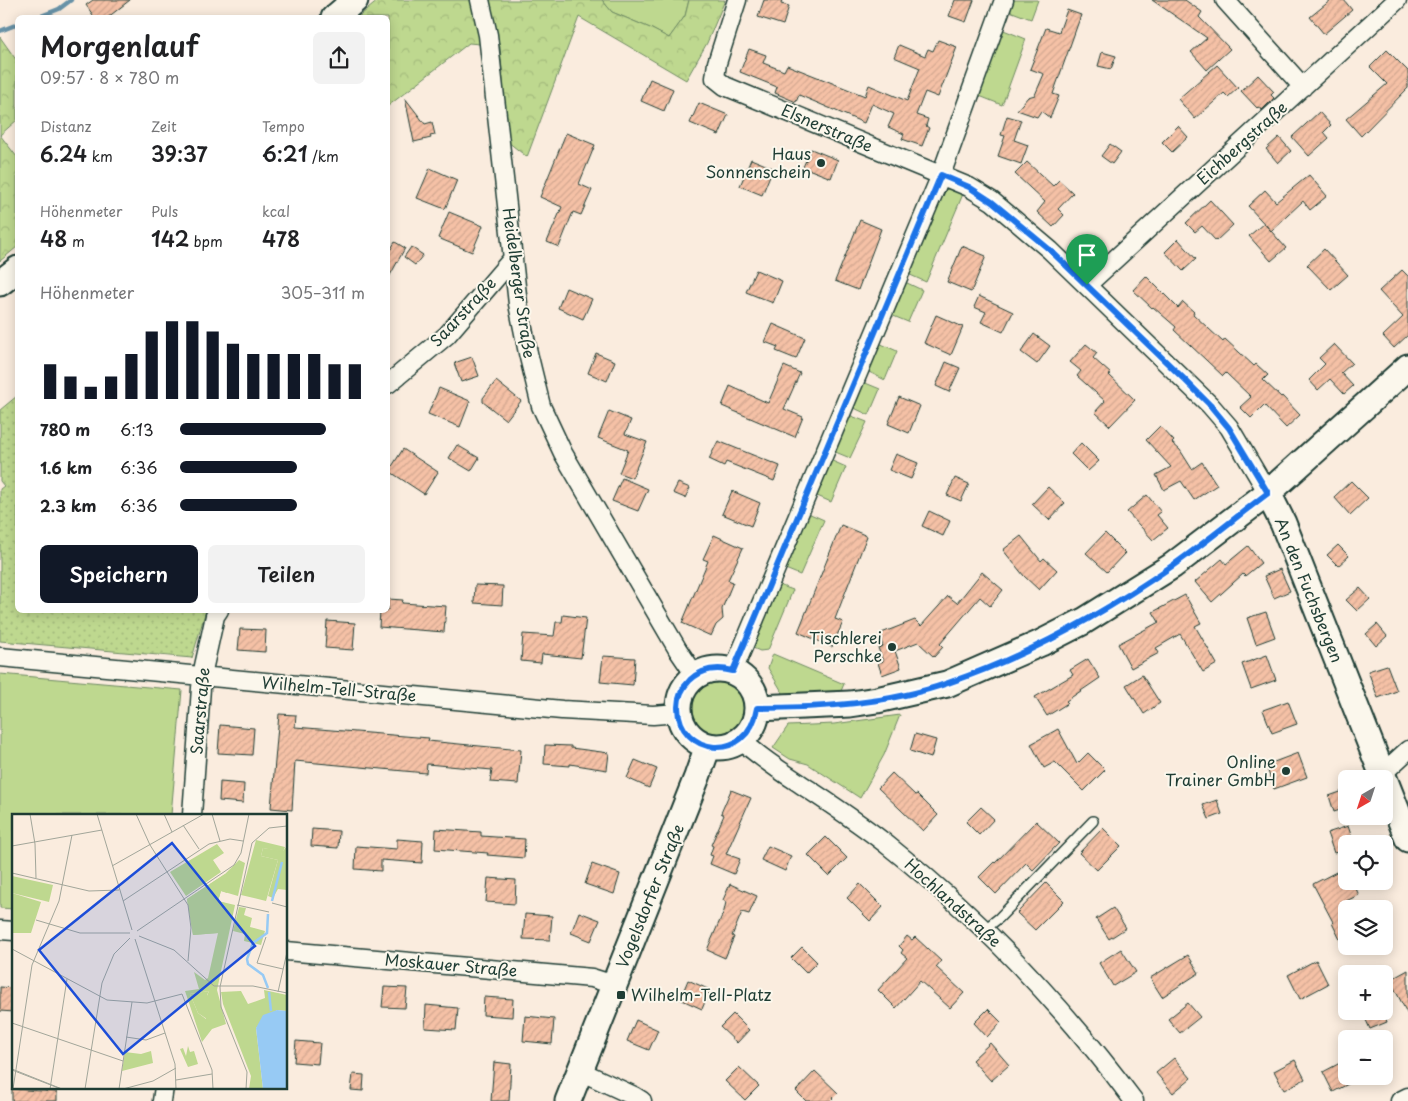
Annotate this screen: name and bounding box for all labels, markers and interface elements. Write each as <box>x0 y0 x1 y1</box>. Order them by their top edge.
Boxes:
text: Morgenlauf <box>40 24 199 67</box>
button: share <box>313 32 365 84</box>
text: 09:57 · 8 × 780 m <box>40 65 179 89</box>
street label: Eichbergstraße <box>1191 95 1292 190</box>
street label: Elsnerstraße <box>778 97 877 157</box>
text: Distanz <box>40 116 91 137</box>
text: Zeit <box>151 116 177 137</box>
text: Tempo <box>262 116 305 137</box>
text: 6.24 <box>40 137 87 169</box>
text: 39:37 <box>151 137 208 169</box>
text: 6:21 <box>262 137 308 169</box>
place label: Haus Sonnenschein <box>705 141 811 183</box>
text: km <box>87 146 113 167</box>
text: /km <box>308 146 339 167</box>
marker: Haus Sonnenschein <box>815 157 827 169</box>
text: Höhenmeter <box>40 201 123 222</box>
text: Puls <box>151 201 178 222</box>
text: kcal <box>262 201 290 222</box>
street label: Heidelberger Straße <box>498 206 542 360</box>
text: 48 <box>40 222 67 254</box>
text: 142 <box>151 222 189 254</box>
text: 478 <box>262 222 300 254</box>
text: m <box>67 231 85 252</box>
text: bpm <box>189 231 223 252</box>
pin <box>1066 234 1108 285</box>
icon: arrive <box>1073 241 1101 269</box>
street label: Saarstraße <box>424 271 501 351</box>
text: Höhenmeter <box>40 280 134 304</box>
text: 305–311 m <box>281 280 365 304</box>
text: 780 m <box>40 417 90 441</box>
text: 6:13 <box>120 417 154 441</box>
text: 1.6 km <box>40 455 92 479</box>
text: 6:36 <box>120 455 158 479</box>
text: 2.3 km <box>40 493 96 517</box>
text: 6:36 <box>120 493 158 517</box>
street label: An den Fuchsbergen <box>1270 513 1350 666</box>
button: Speichern <box>40 545 198 603</box>
button: Teilen <box>208 545 365 603</box>
place label: Tischlerei Perschke <box>809 625 882 667</box>
marker: Tischlerei Perschke <box>886 641 898 653</box>
street label: Saarstraße <box>183 666 215 755</box>
street label: Wilhelm-Tell-Straße <box>261 669 417 707</box>
place label: Online Trainer GmbH <box>1165 749 1276 791</box>
marker: Online Trainer GmbH <box>1280 765 1292 777</box>
north arrow <box>1338 770 1392 825</box>
map controls <box>1338 770 1393 1085</box>
inset map <box>12 814 288 1088</box>
street label: Vogelsdorfer Straße <box>609 820 689 971</box>
button: locate <box>1338 835 1393 890</box>
street label: Hochlandstraße <box>900 852 1007 952</box>
button: layers <box>1338 900 1393 955</box>
street label: Moskauer Straße <box>384 946 518 982</box>
button: + <box>1338 965 1393 1020</box>
place label: Wilhelm-Tell-Platz <box>631 982 772 1006</box>
marker: Wilhelm-Tell-Platz <box>615 989 627 1001</box>
button: − <box>1338 1030 1393 1085</box>

